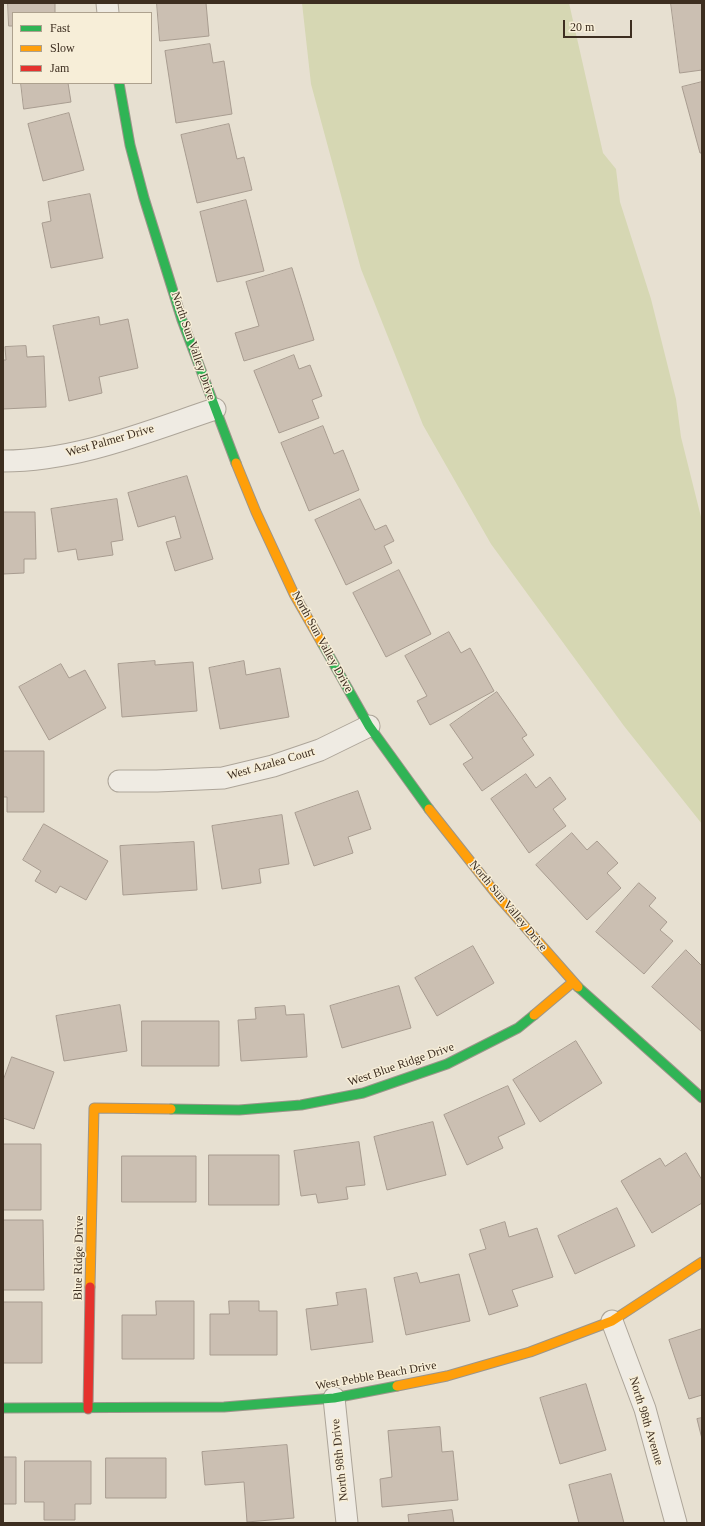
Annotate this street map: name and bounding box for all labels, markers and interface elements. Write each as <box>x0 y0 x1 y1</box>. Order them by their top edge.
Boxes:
legend <box>12 12 152 84</box>
scale bar <box>565 12 634 38</box>
text: 20 m <box>570 20 594 34</box>
text: Fast <box>50 21 70 35</box>
text: Slow <box>50 41 75 55</box>
text: Jam <box>50 61 69 75</box>
street label: North Sun Valley Drive <box>168 290 218 402</box>
street label: West Palmer Drive <box>64 422 156 460</box>
street label: North Sun Valley Drive <box>288 589 356 695</box>
street label: West Azalea Court <box>226 745 316 783</box>
street label: North Sun Valley Drive <box>466 858 550 954</box>
street label: West Blue Ridge Drive <box>346 1040 456 1090</box>
street label: Blue Ridge Drive <box>71 1216 87 1300</box>
street label: West Pebble Beach Drive <box>314 1358 438 1394</box>
street label: North 98th Avenue <box>626 1375 666 1467</box>
street label: North 98th Drive <box>329 1418 351 1502</box>

